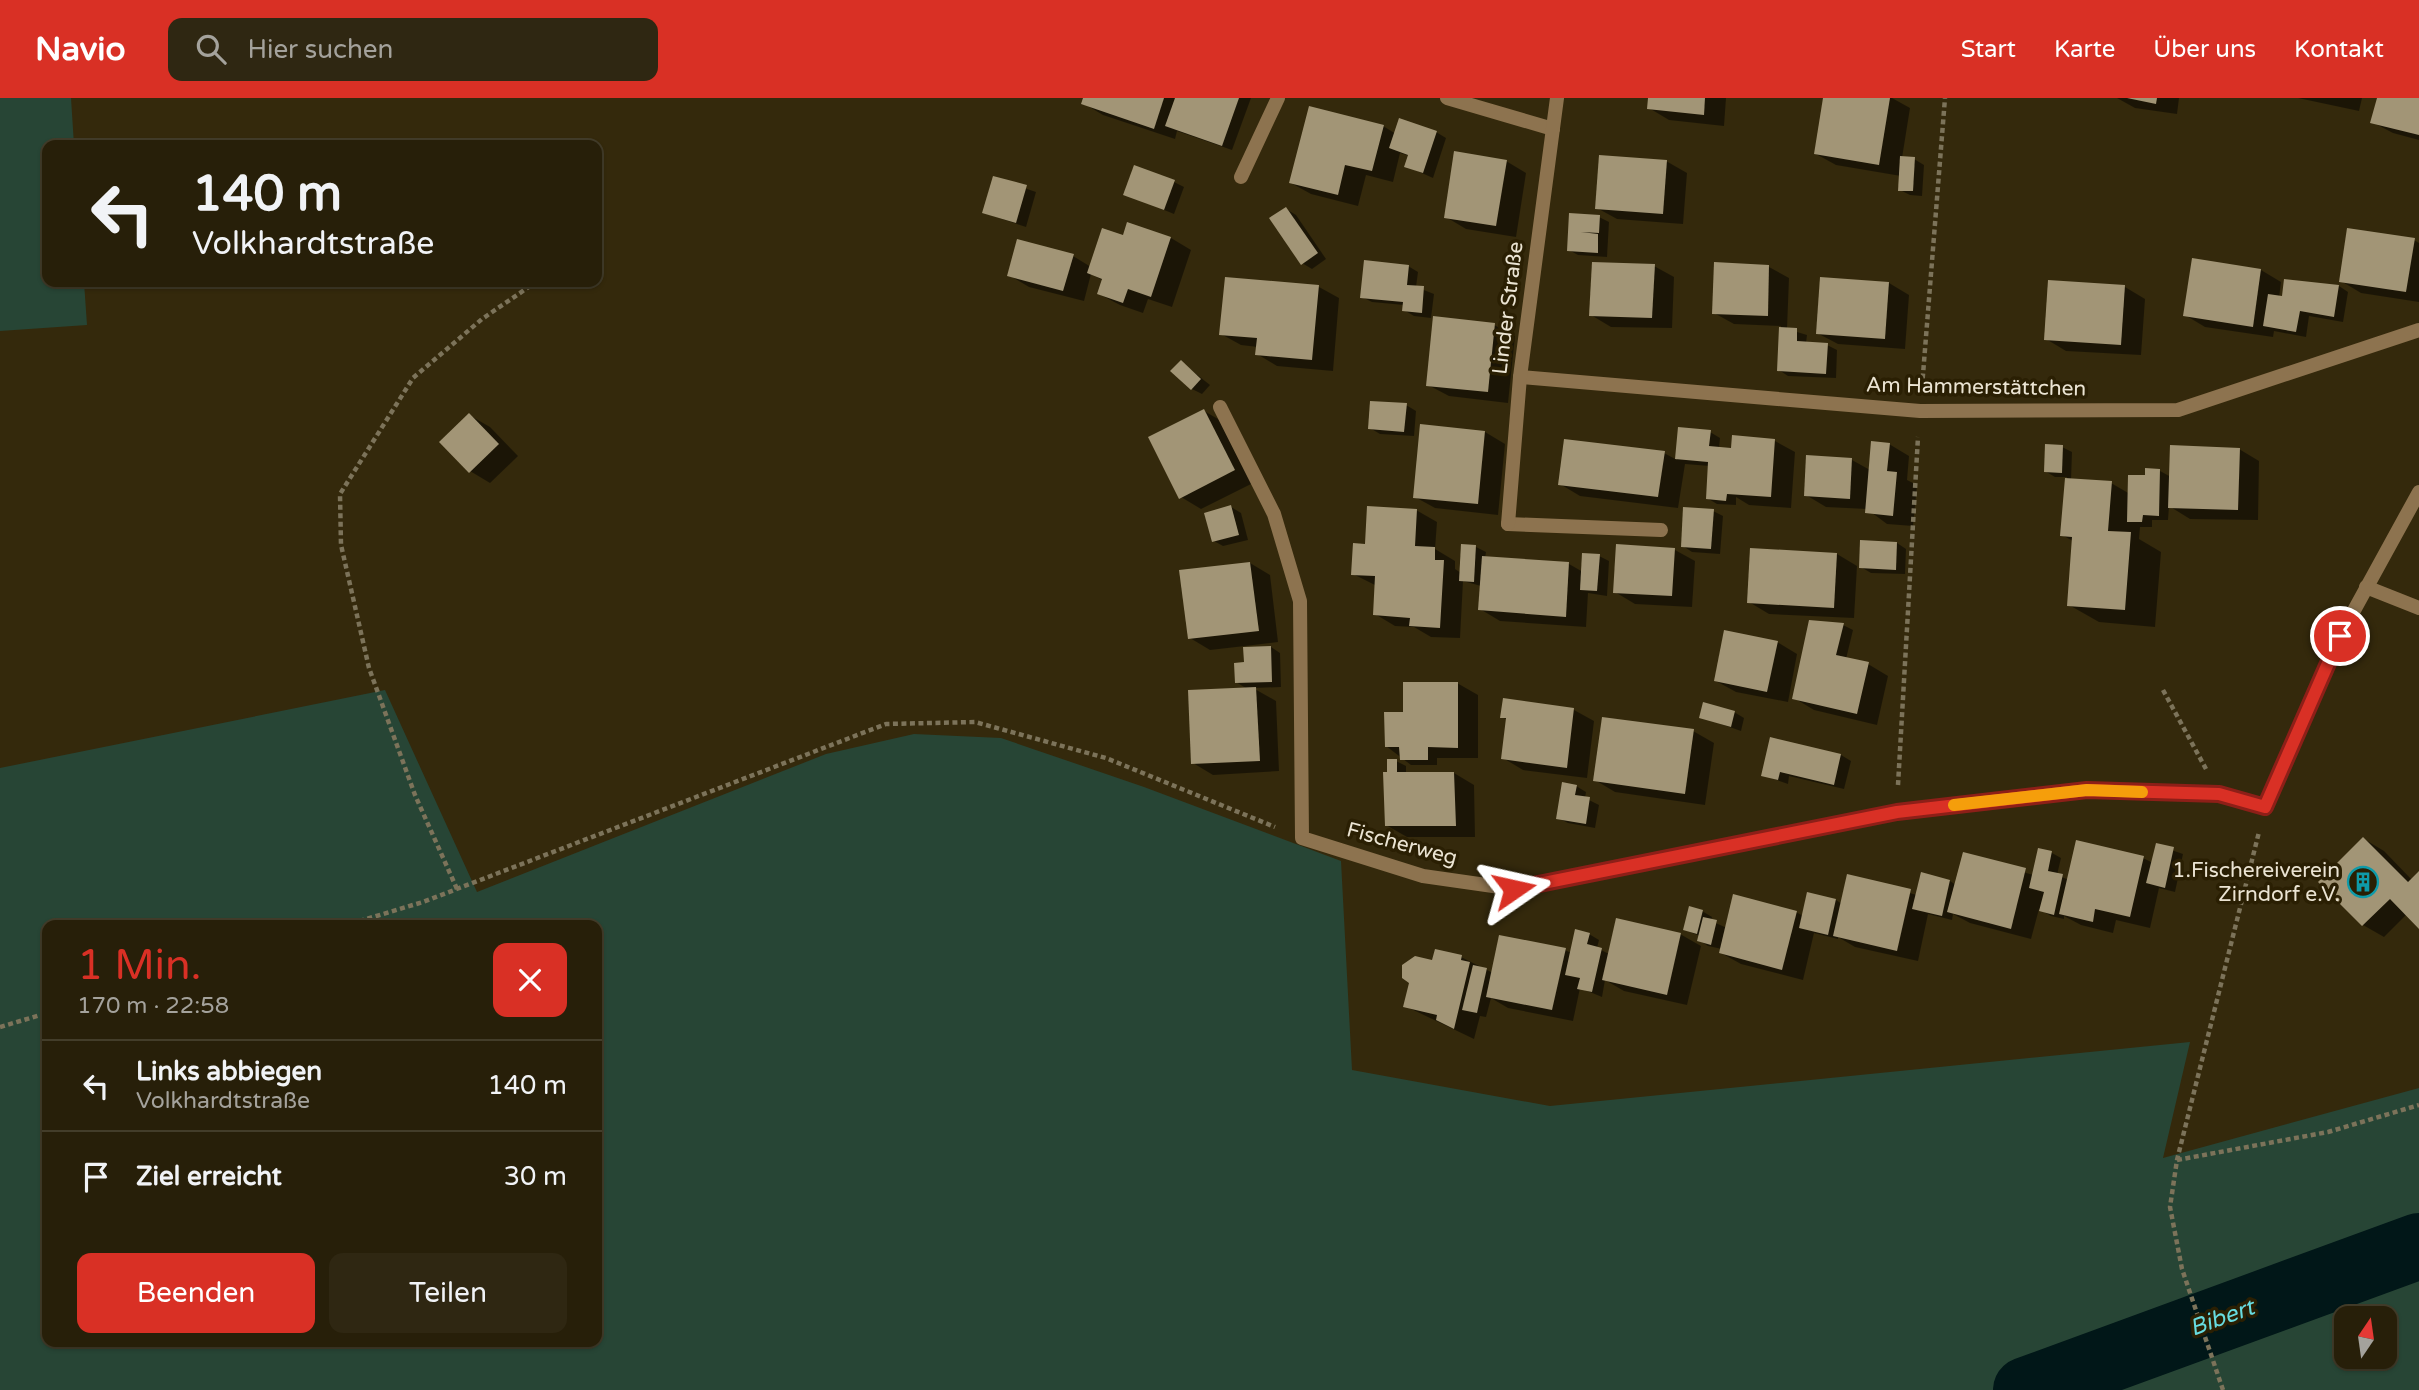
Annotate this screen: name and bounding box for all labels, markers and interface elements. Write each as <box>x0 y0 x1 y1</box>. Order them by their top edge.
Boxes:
search box <box>168 18 658 81</box>
text: Navio <box>35 30 126 69</box>
icon: search <box>192 30 230 68</box>
text: Hier suchen <box>248 34 393 65</box>
text: Start <box>1961 35 2016 64</box>
text: Karte <box>2054 35 2115 64</box>
text: Über uns <box>2153 35 2256 64</box>
text: Kontakt <box>2294 35 2384 64</box>
text: 140 m <box>192 165 342 224</box>
icon: left <box>77 168 168 259</box>
text: Volkhardtstraße <box>192 225 434 263</box>
street label: Linder Straße <box>1487 240 1529 376</box>
street label: Am Hammerstättchen <box>1866 373 2086 401</box>
pin <box>2310 606 2370 666</box>
icon: arrive <box>2321 617 2359 655</box>
street label: Fischerweg <box>1344 817 1460 871</box>
position arrow <box>1477 852 1551 926</box>
place label: 1.Fischereiverein Zirndorf e.V. <box>2172 858 2340 907</box>
building icon: 1.Fischereiverein Zirndorf e.V. <box>2346 865 2380 899</box>
text: 1 Min. <box>77 940 201 991</box>
button: close <box>493 943 567 1017</box>
text: 170 m · 22:58 <box>77 992 229 1020</box>
text: Links abbiegen <box>136 1056 322 1087</box>
icon: left <box>77 1067 115 1105</box>
text: 140 m <box>487 1070 567 1101</box>
text: Volkhardtstraße <box>136 1087 310 1115</box>
icon: arrive <box>77 1158 115 1196</box>
text: Ziel erreicht <box>136 1161 282 1192</box>
text: 30 m <box>504 1161 567 1192</box>
button: Beenden <box>77 1253 315 1333</box>
button: Teilen <box>329 1253 567 1333</box>
water label: Bibert <box>2186 1293 2260 1343</box>
north arrow <box>2334 1306 2398 1368</box>
map controls <box>2334 1306 2397 1369</box>

